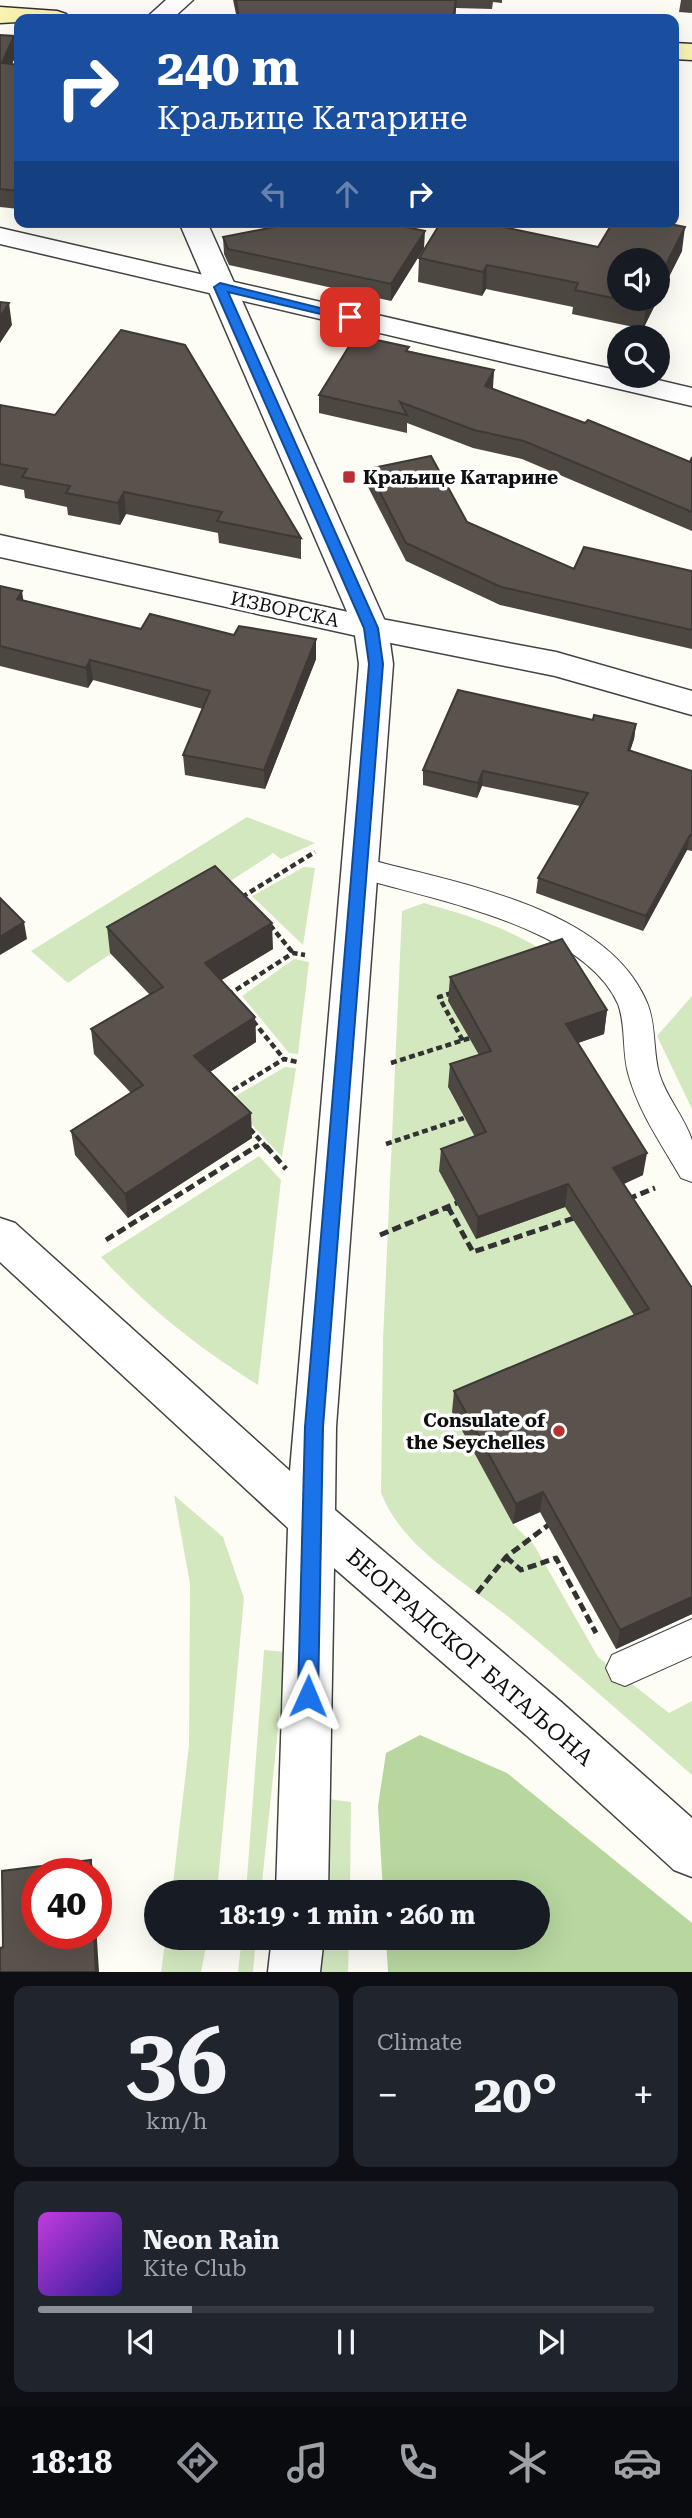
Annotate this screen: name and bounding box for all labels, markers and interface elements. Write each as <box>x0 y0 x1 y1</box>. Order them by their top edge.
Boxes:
text: 240 m <box>157 40 299 97</box>
icon: right <box>42 42 133 133</box>
text: Краљице Катарине <box>157 99 468 137</box>
icon: left <box>255 175 293 213</box>
icon: ahead <box>328 175 366 213</box>
icon: right <box>401 175 439 213</box>
map controls <box>607 248 670 388</box>
button: sound <box>607 248 670 311</box>
pin <box>320 287 380 347</box>
icon: arrive <box>331 298 369 336</box>
button: search <box>607 325 670 388</box>
place label: Краљице Катарине <box>363 466 558 489</box>
marker: Краљице Катарине <box>341 469 357 485</box>
street label: ИЗВОРСКА <box>228 587 342 632</box>
place label: Consulate of the Seychelles <box>406 1409 546 1454</box>
marker: Consulate of the Seychelles <box>551 1423 567 1439</box>
street label: БЕОГРАДСКОГ БАТАЉОНА <box>341 1543 598 1772</box>
position arrow <box>271 1659 345 1733</box>
speed limit sign: 40 <box>21 1858 112 1949</box>
text: 18:19 · 1 min · 260 m <box>219 1900 475 1930</box>
text: 36 <box>126 2009 227 2115</box>
text: Climate <box>377 2029 462 2056</box>
text: 20° <box>473 2064 558 2125</box>
text: − <box>377 2073 398 2117</box>
text: + <box>633 2073 654 2117</box>
text: km/h <box>146 2108 207 2135</box>
text: Neon Rain <box>143 2225 279 2255</box>
text: Kite Club <box>143 2255 247 2282</box>
icon: previous <box>122 2323 160 2361</box>
icon: pause <box>327 2323 365 2361</box>
icon: next <box>532 2323 570 2361</box>
icon: directions <box>173 2438 222 2487</box>
icon: music <box>283 2438 332 2487</box>
icon: phone <box>393 2438 442 2487</box>
icon: climate <box>503 2438 552 2487</box>
icon: car <box>613 2438 662 2487</box>
text: 18:18 <box>30 2443 112 2481</box>

